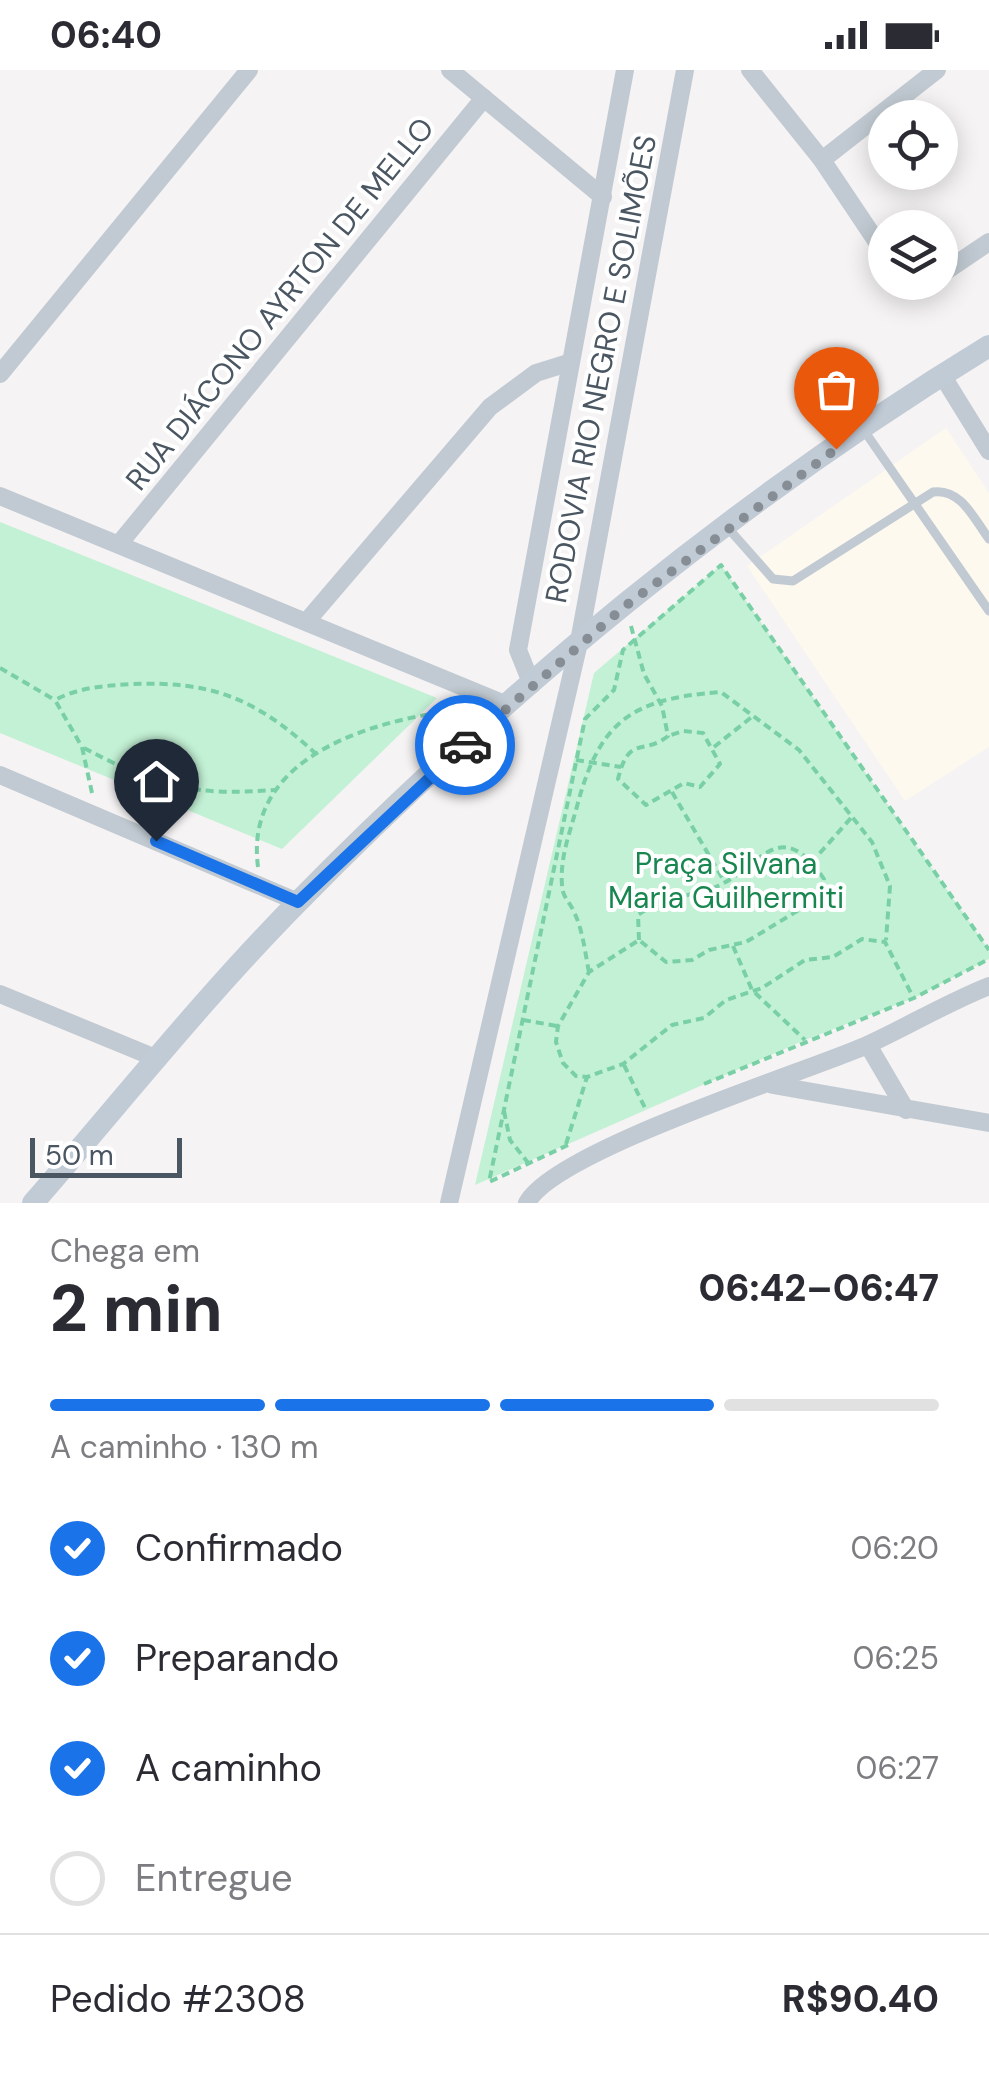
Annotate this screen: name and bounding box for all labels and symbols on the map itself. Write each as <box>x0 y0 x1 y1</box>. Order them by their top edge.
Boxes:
street label: RUA DIÁCONO AYRTON DE MELLO <box>117 109 442 498</box>
street label: RODOVIA RIO NEGRO E SOLIMÕES <box>536 132 665 606</box>
pin <box>794 347 879 450</box>
courier <box>415 695 515 795</box>
pin <box>114 739 199 842</box>
park label: Praça Silvana Maria Guilhermiti <box>608 844 844 917</box>
scale bar <box>30 1133 182 1178</box>

